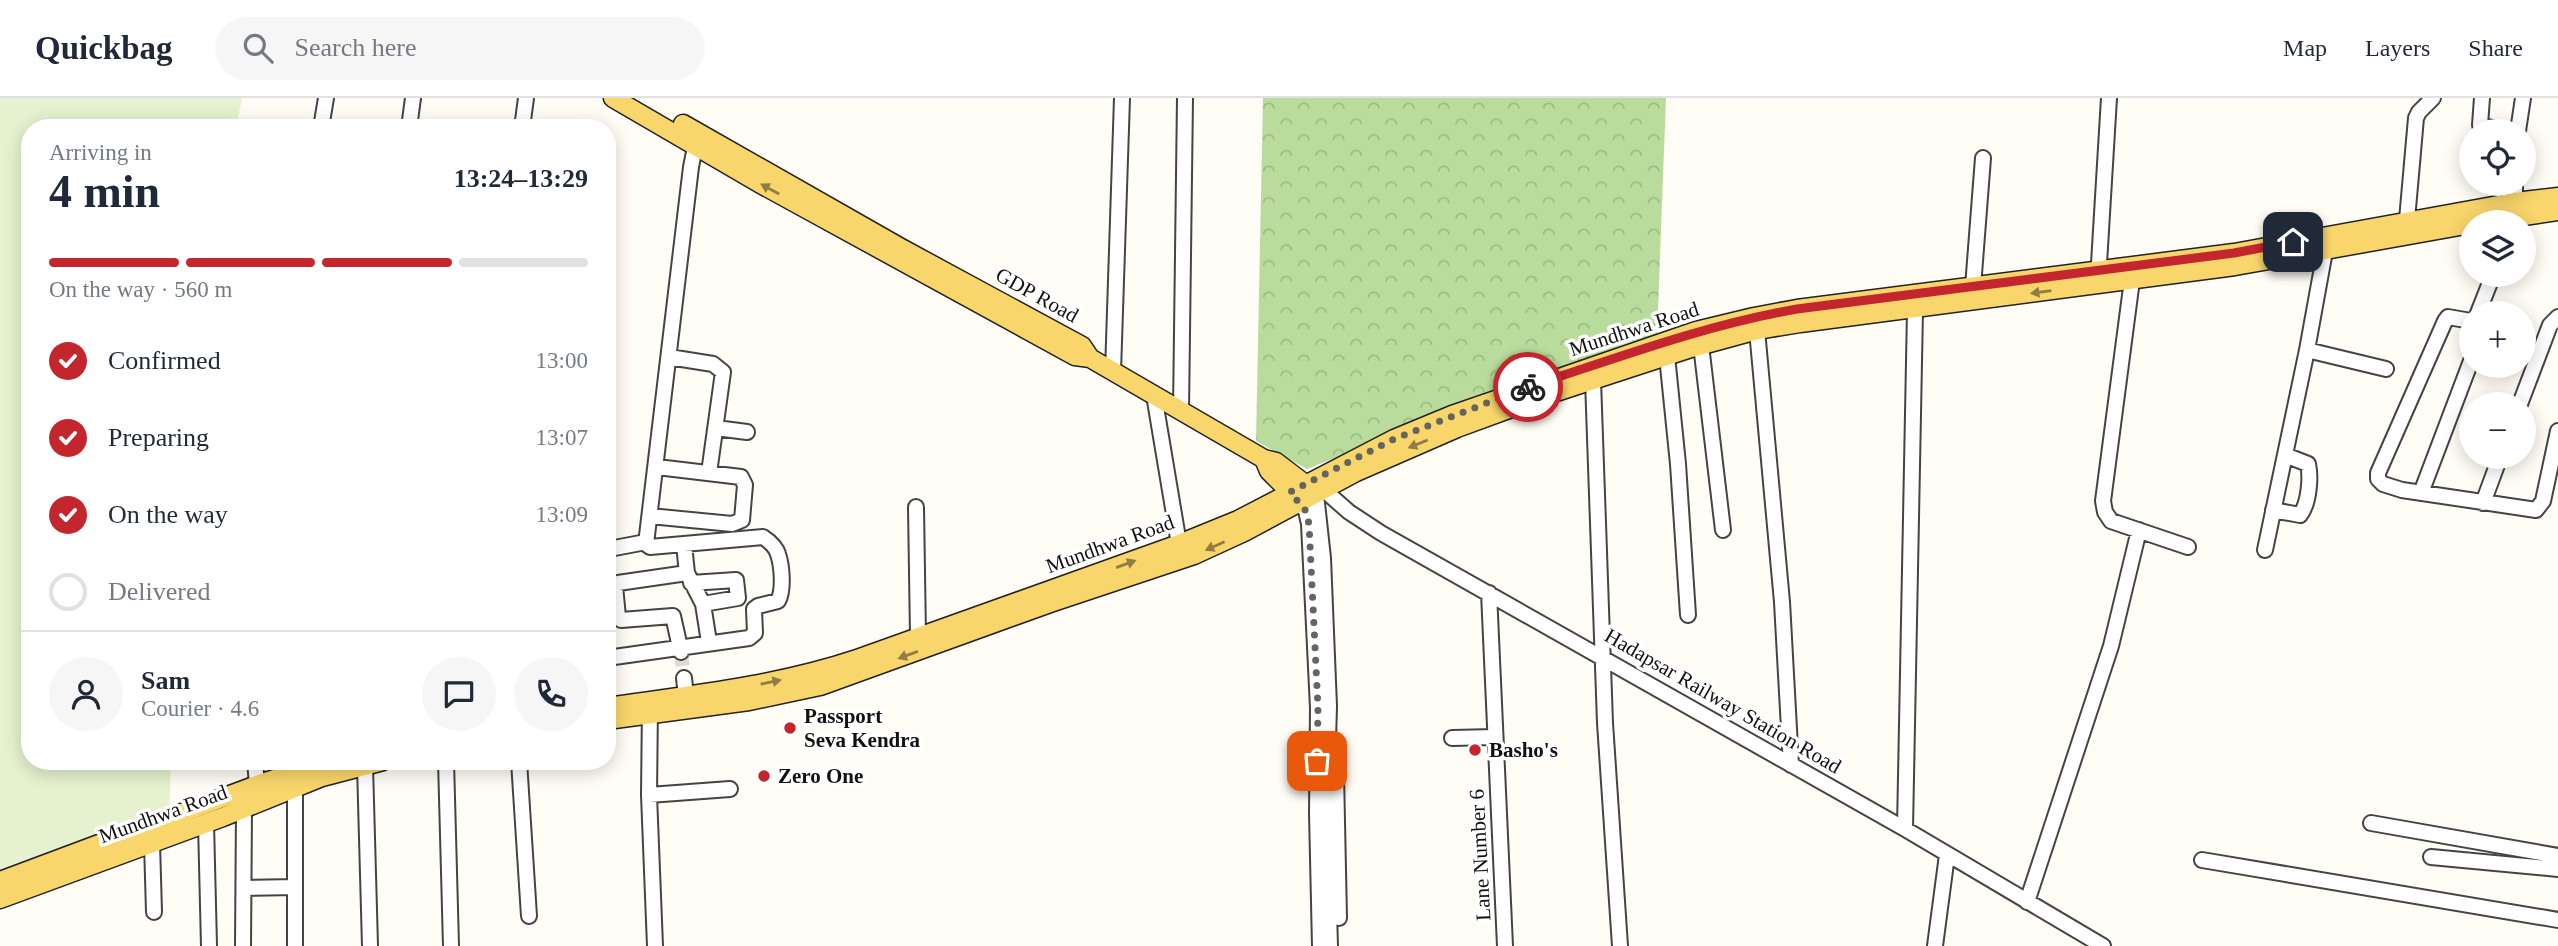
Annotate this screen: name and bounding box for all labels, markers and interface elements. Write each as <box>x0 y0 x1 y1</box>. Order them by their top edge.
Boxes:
search box <box>215 17 705 80</box>
icon: search <box>239 29 277 67</box>
text: Quickbag <box>35 30 173 66</box>
text: Search here <box>295 33 417 62</box>
text: Map <box>2283 35 2327 61</box>
text: Layers <box>2365 35 2430 61</box>
text: Share <box>2468 35 2523 61</box>
map controls <box>2459 119 2536 469</box>
button: locate <box>2459 119 2536 196</box>
text: Arriving in <box>49 140 152 165</box>
text: 13:24–13:29 <box>454 164 588 193</box>
text: 4 min <box>49 166 160 217</box>
one-way arrow <box>760 184 780 196</box>
button: layers <box>2459 210 2536 287</box>
pin <box>2263 212 2323 272</box>
icon: home <box>2274 223 2312 261</box>
street label: GDP Road <box>991 262 1083 328</box>
text: On the way · 560 m <box>49 277 232 302</box>
one-way arrow <box>2030 287 2052 298</box>
street label: Mundhwa Road <box>1566 297 1702 361</box>
button: + <box>2459 301 2536 378</box>
icon: check <box>49 342 87 380</box>
text: Confirmed <box>108 346 221 375</box>
text: 13:00 <box>536 348 588 373</box>
courier <box>1493 352 1563 422</box>
icon: bike <box>1509 368 1547 406</box>
button: − <box>2459 392 2536 469</box>
icon: check <box>49 419 87 457</box>
text: Preparing <box>108 423 209 452</box>
text: 13:07 <box>536 425 588 450</box>
one-way arrow <box>1408 439 1429 450</box>
icon: check <box>49 496 87 534</box>
text: On the way <box>108 500 228 529</box>
text: 13:09 <box>536 502 588 527</box>
street label: Mundhwa Road <box>1043 510 1178 578</box>
one-way arrow <box>1205 540 1225 552</box>
one-way arrow <box>1116 558 1137 569</box>
text: Delivered <box>108 577 211 606</box>
street label: Hadapsar Railway Station Road <box>1601 623 1846 779</box>
one-way arrow <box>898 649 919 660</box>
button: person <box>49 657 123 731</box>
button: chat <box>422 657 496 731</box>
button: phone <box>514 657 588 731</box>
text: Sam <box>141 666 190 695</box>
one-way arrow <box>761 676 783 687</box>
text: Courier · 4.6 <box>141 696 259 721</box>
place label: Passport Seva Kendra <box>804 704 921 752</box>
marker: Passport Seva Kendra <box>782 720 798 736</box>
pin <box>1287 731 1347 791</box>
place label: Basho's <box>1489 738 1558 762</box>
icon: bag <box>1298 742 1336 780</box>
marker: Basho's <box>1467 742 1483 758</box>
place label: Zero One <box>778 764 863 788</box>
marker: Zero One <box>756 768 772 784</box>
street label: Mundhwa Road <box>96 780 231 848</box>
street label: Lane Number 6 <box>1465 789 1495 921</box>

